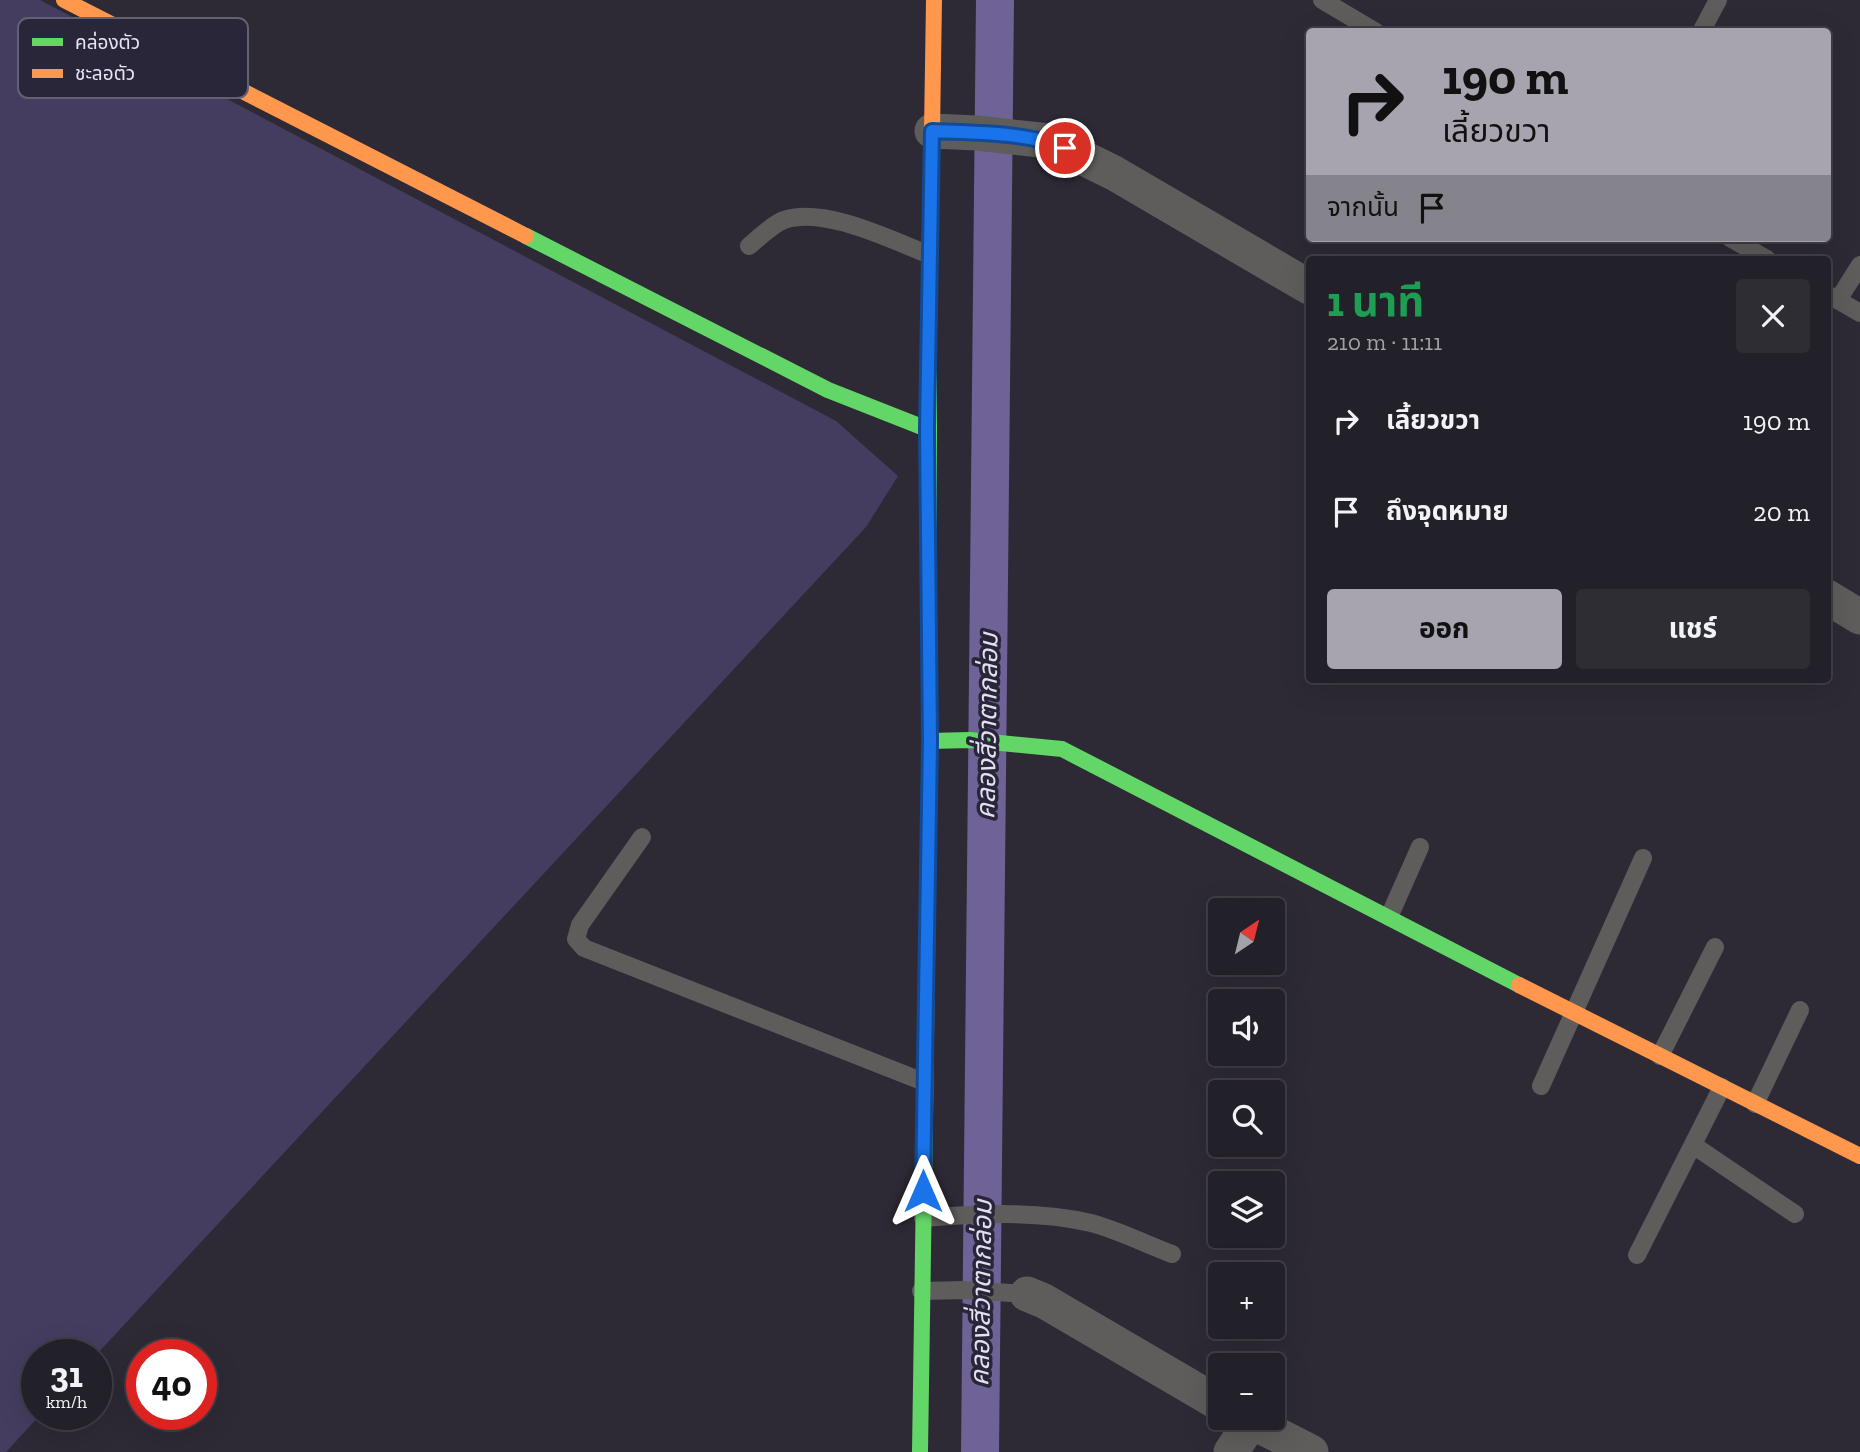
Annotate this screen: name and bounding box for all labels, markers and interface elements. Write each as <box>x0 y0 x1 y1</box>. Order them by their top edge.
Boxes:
legend <box>18 18 248 98</box>
text: คล่องตัว <box>75 31 140 54</box>
text: 190 m <box>1442 48 1568 107</box>
icon: right <box>1327 56 1418 147</box>
text: ชะลอตัว <box>75 62 135 85</box>
text: เลี้ยวขวา <box>1442 112 1550 150</box>
pin <box>1035 118 1095 178</box>
icon: arrive <box>1046 129 1084 167</box>
icon: arrive <box>1413 189 1451 227</box>
text: จากนั้น <box>1327 191 1399 223</box>
text: 1 นาที <box>1327 276 1424 327</box>
button: close <box>1736 279 1810 353</box>
text: 210 m · 11:11 <box>1327 328 1442 356</box>
icon: right <box>1327 402 1365 440</box>
text: เลี้ยวขวา <box>1386 404 1480 436</box>
text: 190 m <box>1743 405 1810 437</box>
icon: arrive <box>1327 493 1365 531</box>
text: ถึงจุดหมาย <box>1386 495 1509 527</box>
text: 20 m <box>1753 496 1810 528</box>
button: ออก <box>1327 589 1562 669</box>
button: แชร์ <box>1576 589 1810 669</box>
water label: คลองสี่วาตากล่อม <box>967 630 1005 819</box>
north arrow <box>1208 898 1284 975</box>
map controls <box>1208 898 1285 1430</box>
button: sound <box>1208 989 1285 1066</box>
button: search <box>1208 1080 1285 1157</box>
position arrow <box>886 1154 960 1228</box>
button: layers <box>1208 1171 1285 1248</box>
water label: คลองสี่วาตากล่อม <box>961 1197 999 1386</box>
button: + <box>1208 1262 1285 1339</box>
speed limit sign: 40 <box>126 1339 217 1430</box>
button: − <box>1208 1353 1285 1430</box>
text: 31 <box>50 1354 83 1396</box>
text: km/h <box>46 1391 87 1413</box>

